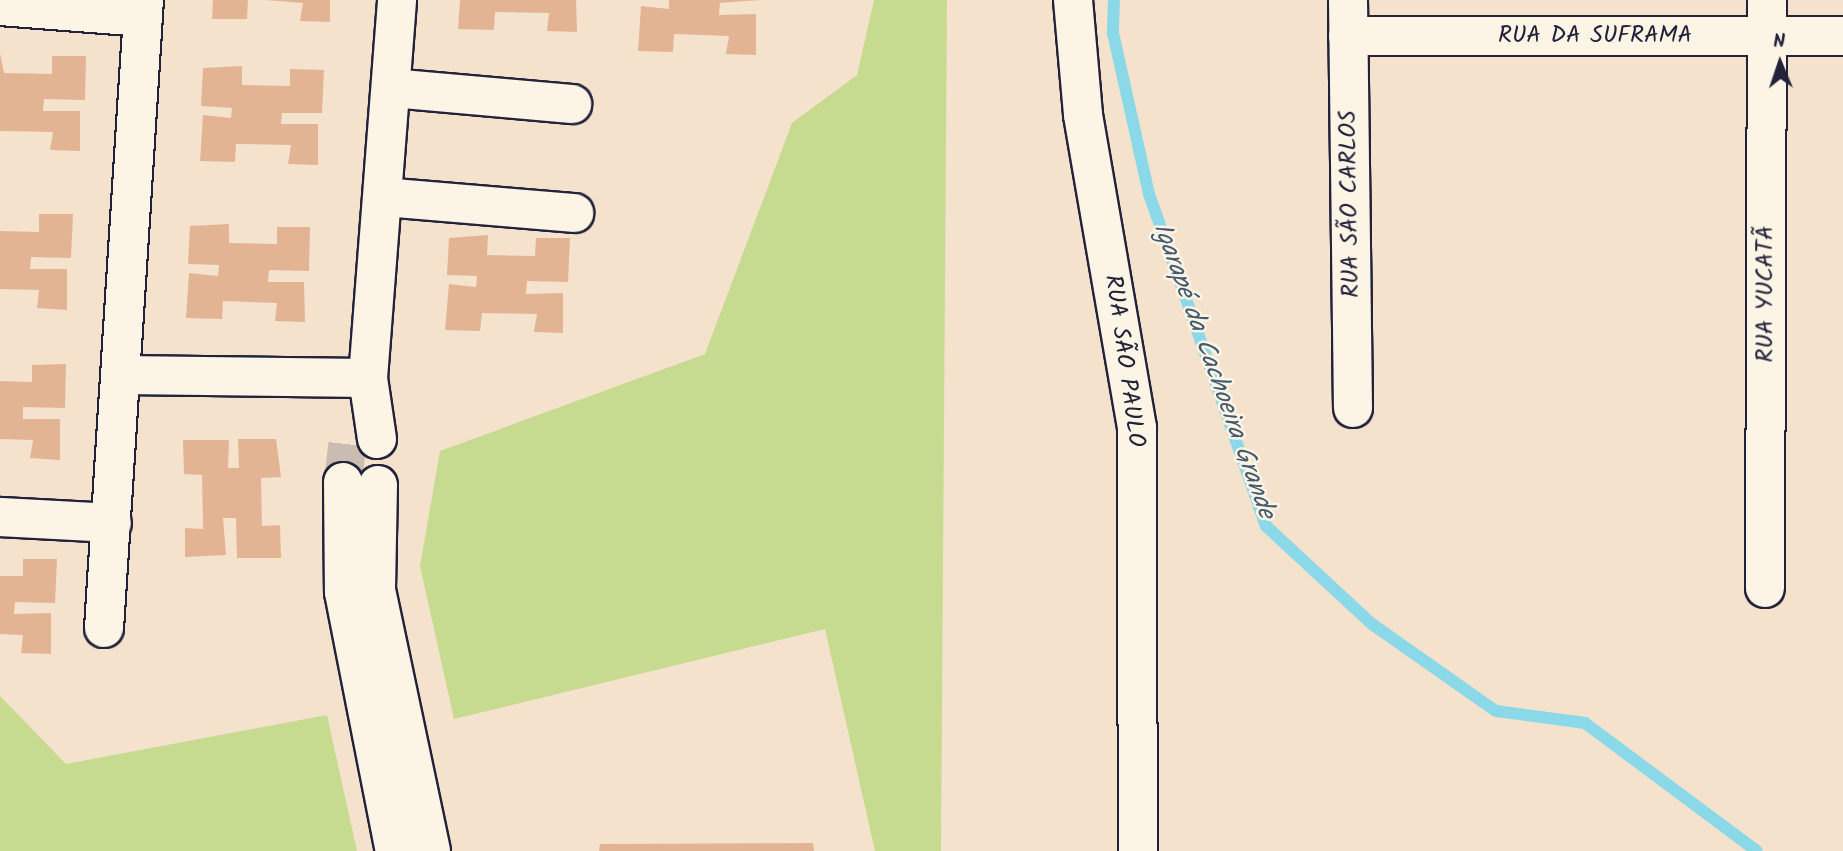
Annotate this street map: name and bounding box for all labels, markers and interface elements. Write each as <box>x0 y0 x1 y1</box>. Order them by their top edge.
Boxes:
street label: RUA DA SUFRAMA <box>1498 22 1692 50</box>
text: N <box>1773 27 1786 57</box>
north arrow <box>1745 28 1815 98</box>
street label: RUA SÃO CARLOS <box>1334 110 1366 298</box>
water label: Igarapé da Cachoeira Grande <box>1145 219 1281 523</box>
street label: RUA YUCATÃ <box>1752 225 1780 363</box>
street label: RUA SÃO PAULO <box>1098 273 1150 449</box>

